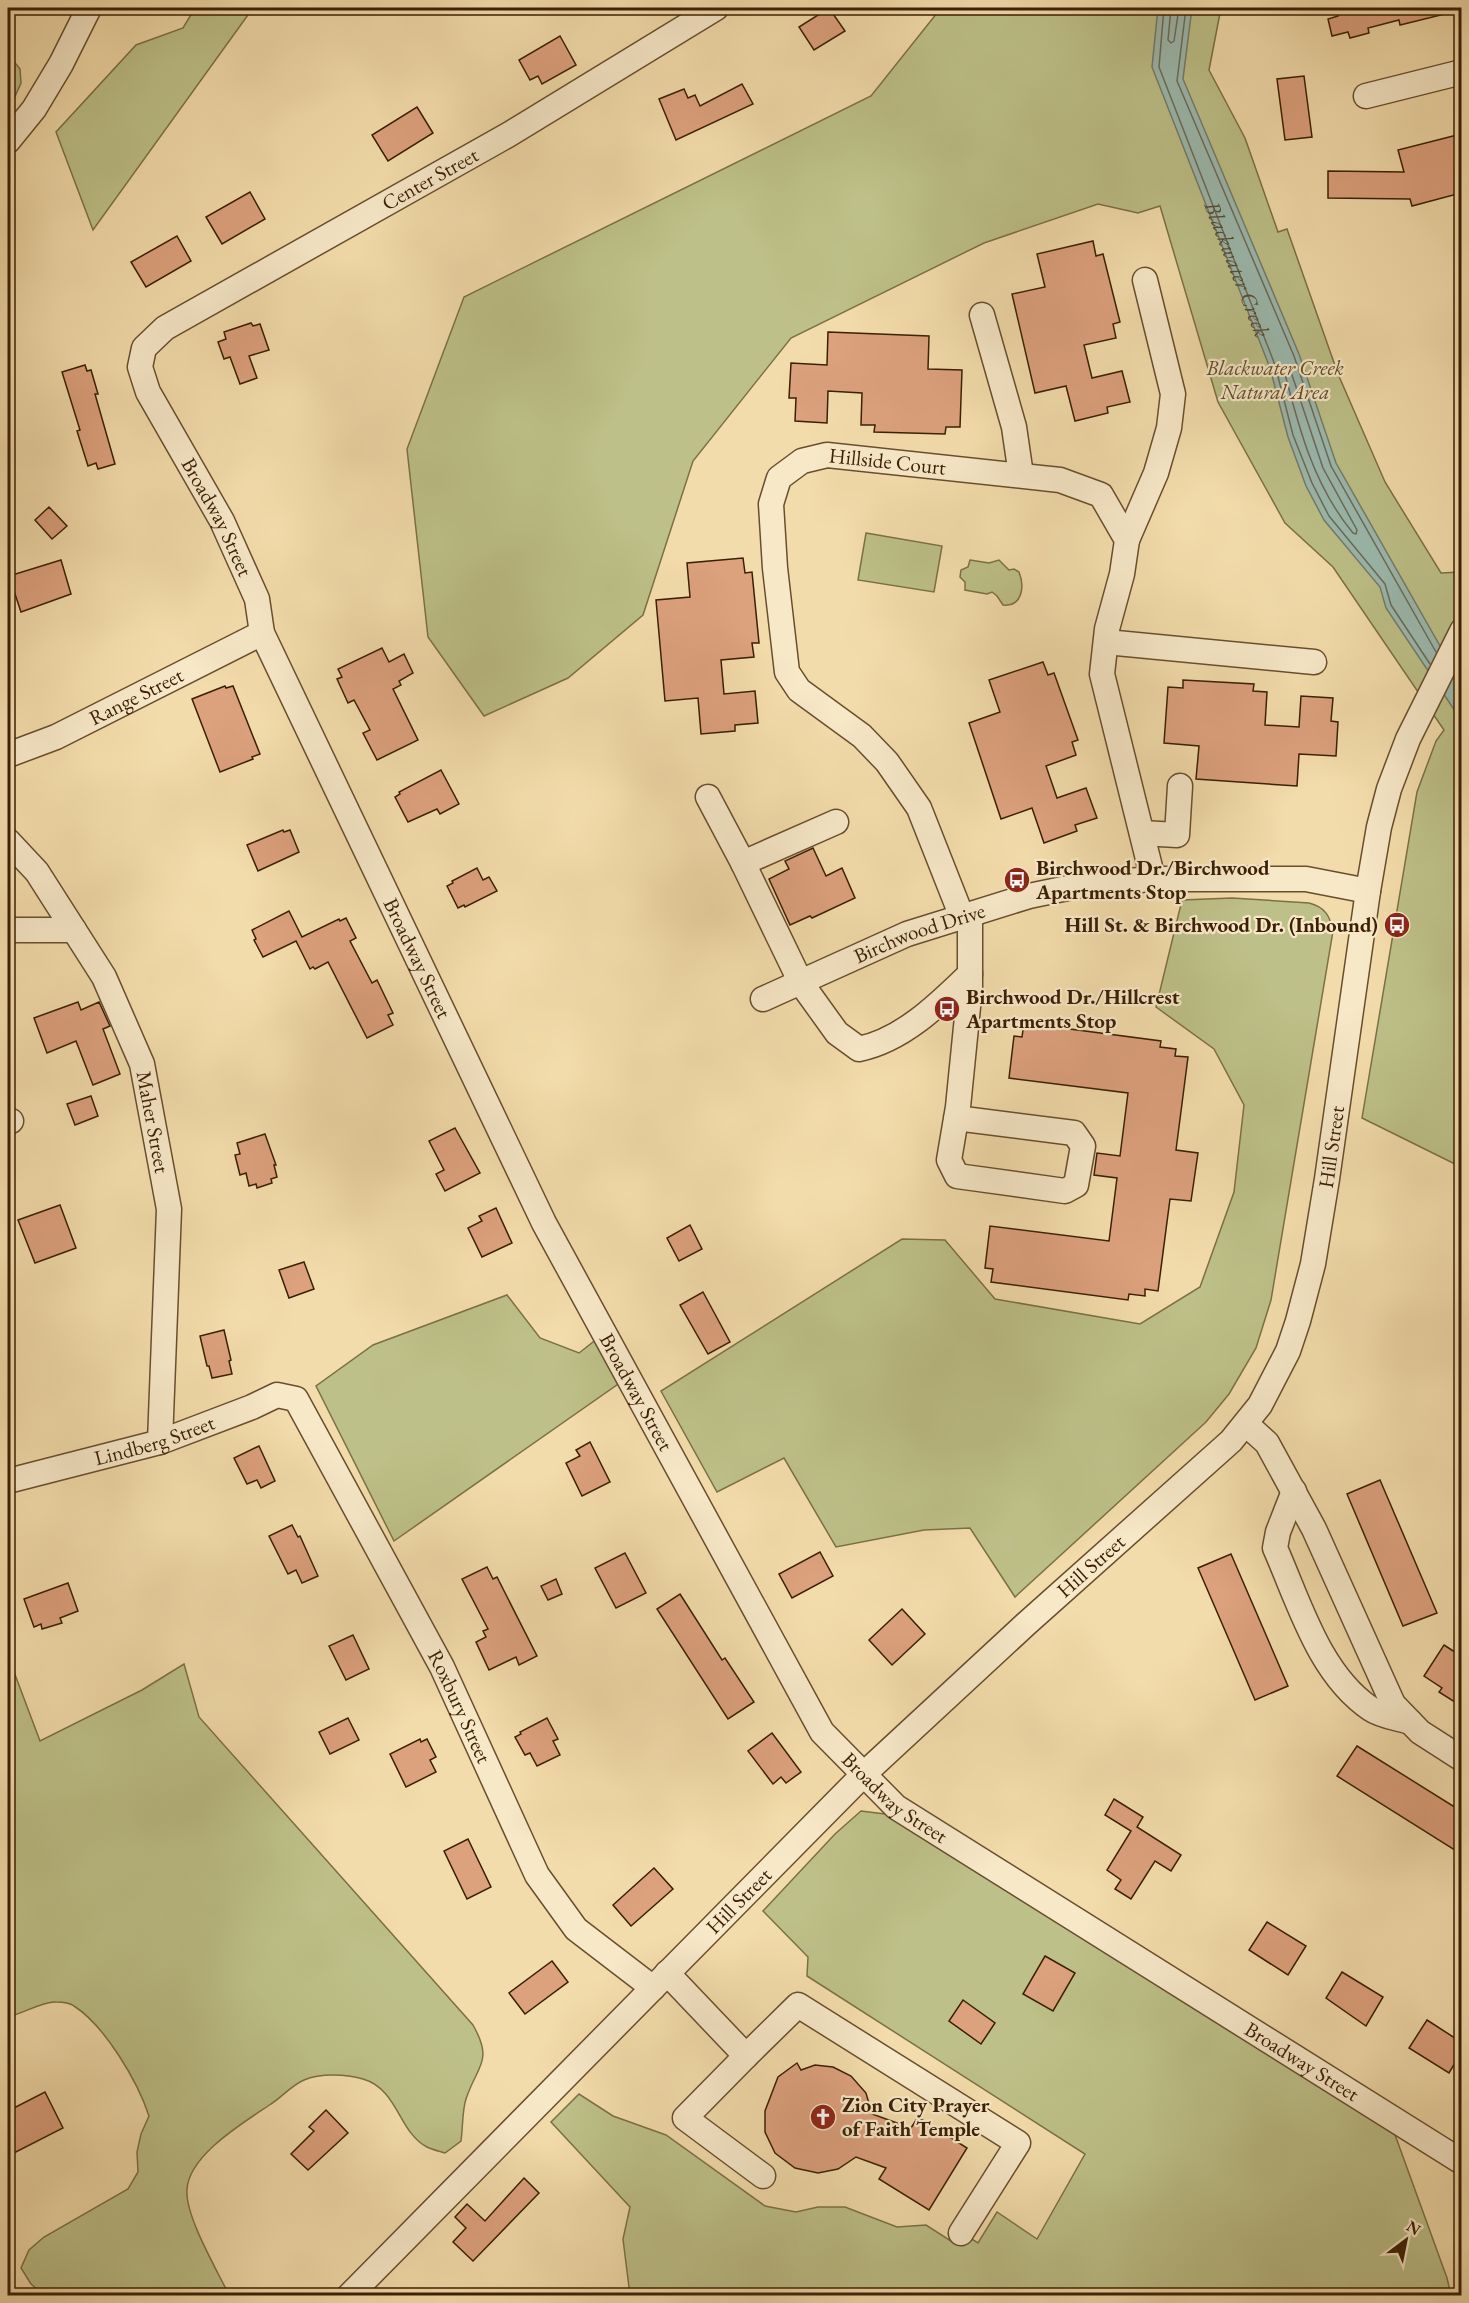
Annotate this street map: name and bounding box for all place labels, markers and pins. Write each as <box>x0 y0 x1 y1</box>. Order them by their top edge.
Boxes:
place label: Birchwood Dr./Birchwood Apartments Stop <box>1035 854 1270 905</box>
bus stop icon: Birchwood Dr./Birchwood Apartments Stop <box>1002 865 1032 895</box>
bus stop icon: Hill St. & Birchwood Dr. (Inbound) <box>1382 910 1412 940</box>
place label: Hill St. & Birchwood Dr. (Inbound) <box>1064 911 1378 938</box>
place label: Birchwood Dr./Hillcrest Apartments Stop <box>965 983 1180 1034</box>
bus stop icon: Birchwood Dr./Hillcrest Apartments Stop <box>932 994 962 1024</box>
place label: Zion City Prayer of Faith Temple <box>842 2091 990 2142</box>
church icon: Zion City Prayer of Faith Temple <box>808 2102 838 2132</box>

